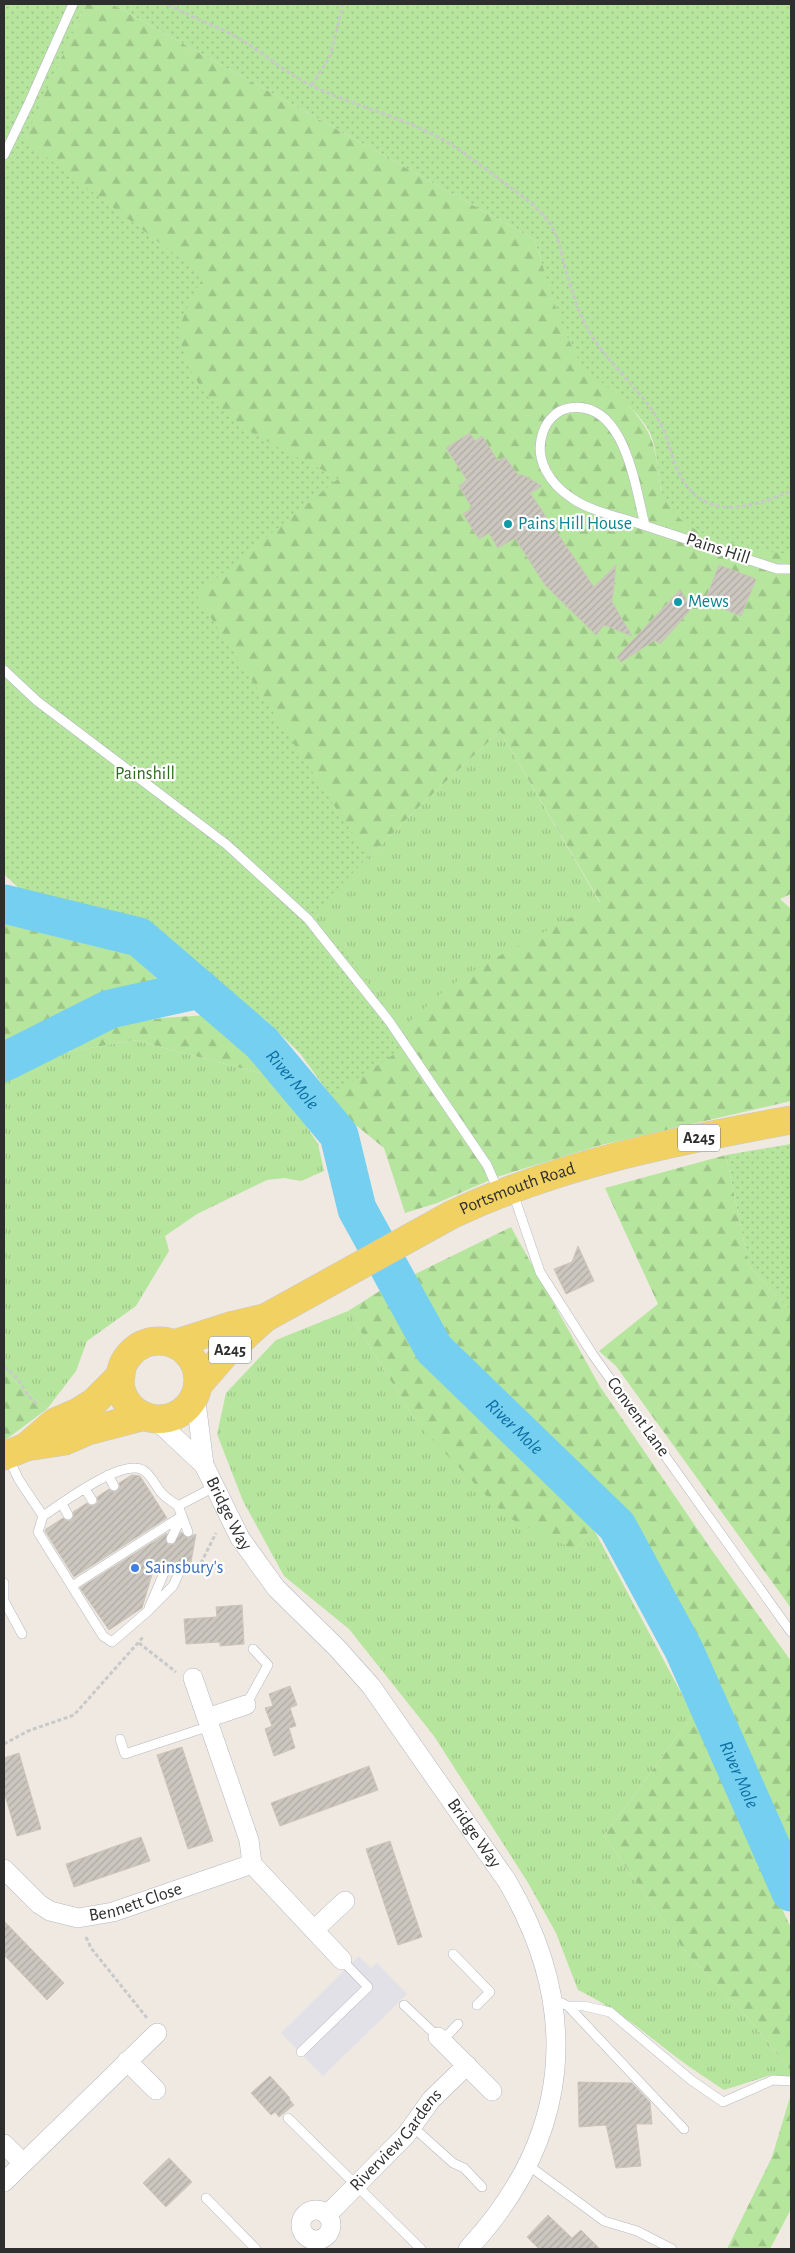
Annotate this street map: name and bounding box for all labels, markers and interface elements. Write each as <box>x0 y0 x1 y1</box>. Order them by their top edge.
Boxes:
place label: Pains Hill House <box>518 515 632 533</box>
marker: Pains Hill House <box>502 518 514 530</box>
street label: Pains Hill <box>684 530 752 568</box>
place label: Mews <box>688 593 729 611</box>
marker: Mews <box>672 596 684 608</box>
park label: Painshill <box>115 765 175 783</box>
water label: River Mole <box>262 1046 323 1113</box>
road number: A245 <box>678 1124 720 1152</box>
street label: Portsmouth Road <box>457 1160 577 1219</box>
road number: A245 <box>209 1336 251 1364</box>
street label: Convent Lane <box>603 1374 673 1460</box>
water label: River Mole <box>482 1395 547 1458</box>
street label: Bridge Way <box>202 1474 255 1554</box>
place label: Sainsbury's <box>145 1559 223 1577</box>
marker: Sainsbury's <box>129 1562 141 1574</box>
water label: River Mole <box>716 1738 762 1811</box>
street label: Bridge Way <box>444 1796 504 1872</box>
street label: Bennett Close <box>88 1880 184 1925</box>
street label: Riverview Gardens <box>347 2086 445 2195</box>

